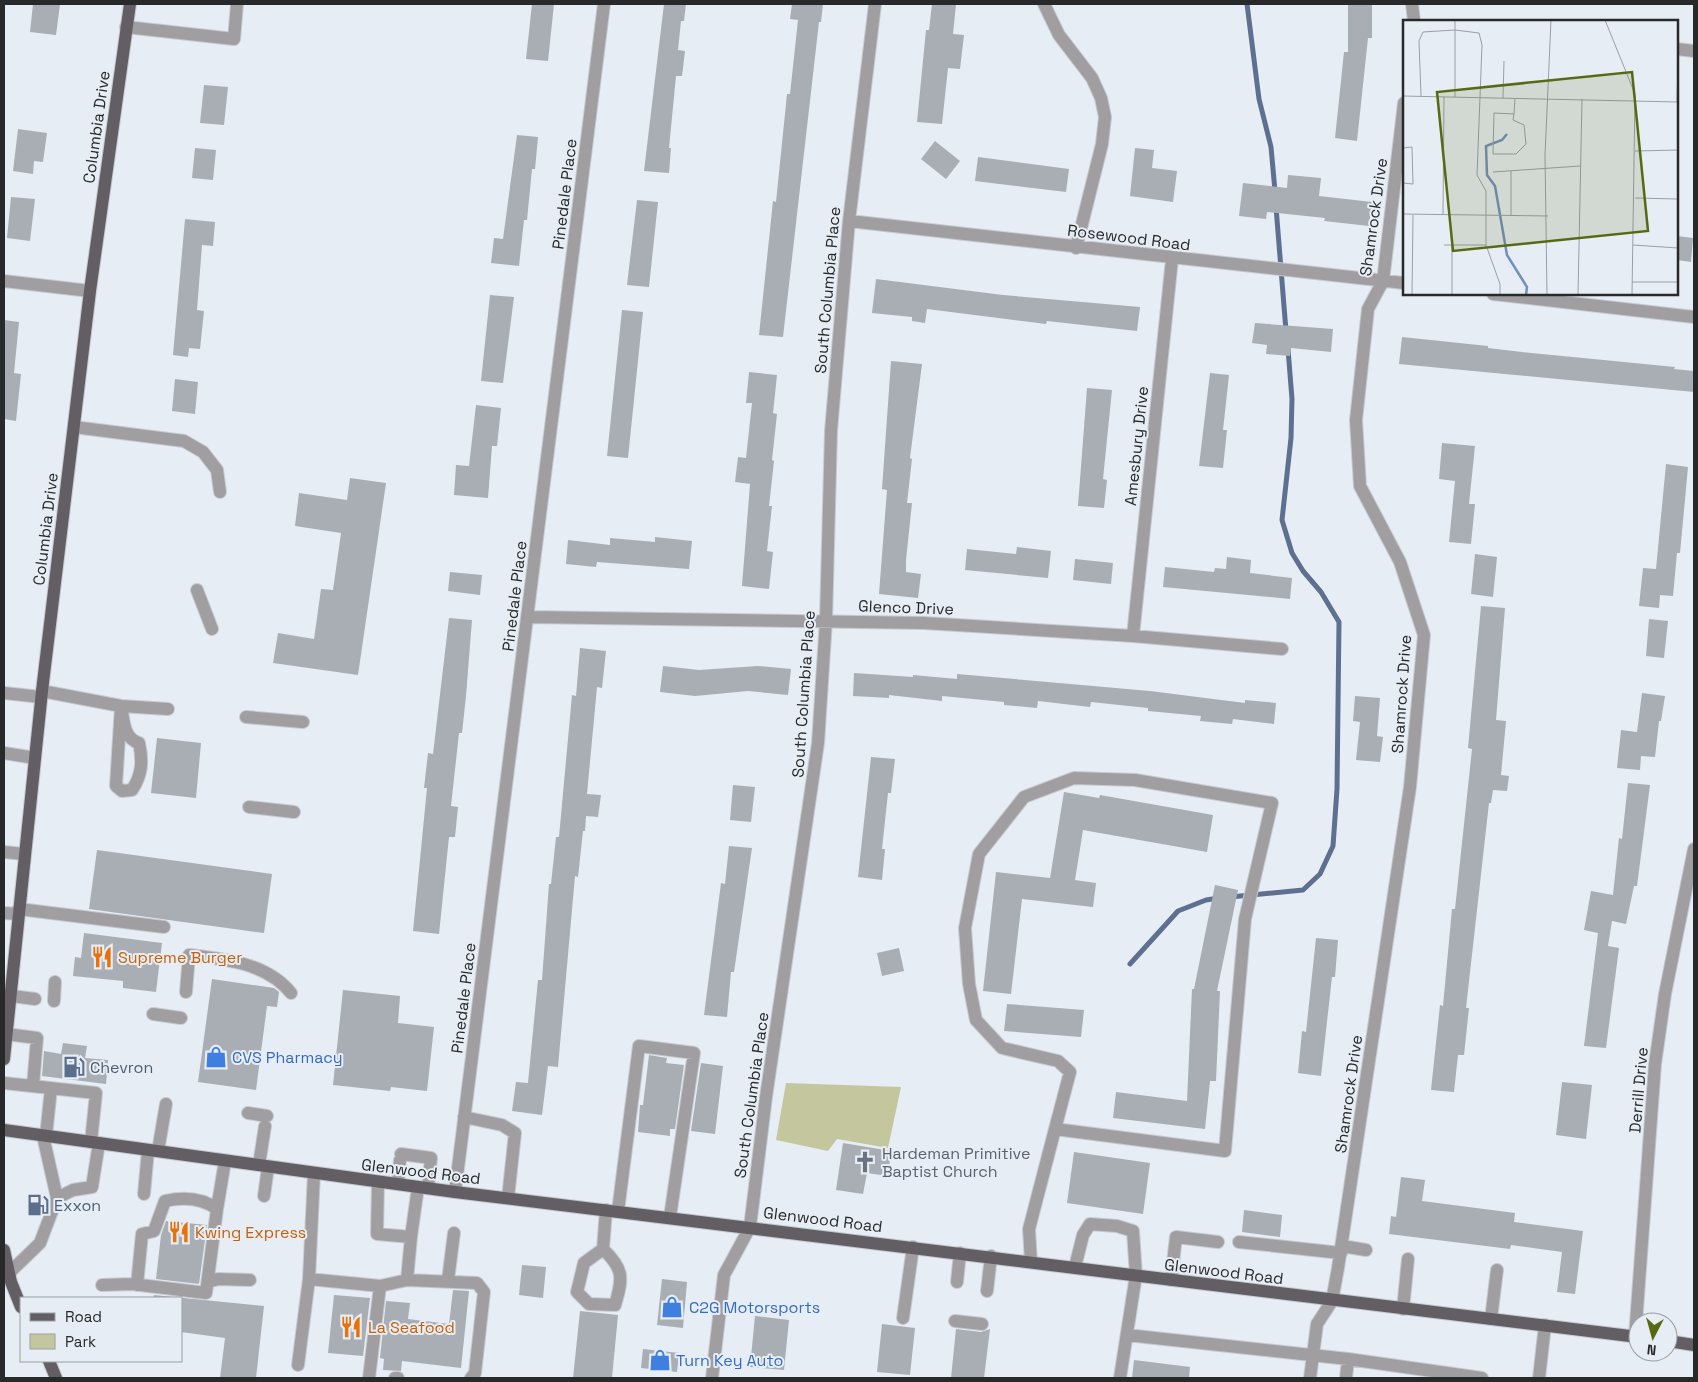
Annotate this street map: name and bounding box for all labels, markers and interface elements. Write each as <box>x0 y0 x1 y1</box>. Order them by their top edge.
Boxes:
inset map <box>1403 20 1678 295</box>
street label: Columbia Drive <box>78 69 115 185</box>
street label: Pinedale Place <box>547 138 582 251</box>
street label: Shamrock Drive <box>1355 157 1392 277</box>
street label: South Columbia Place <box>810 206 845 374</box>
street label: Rosewood Road <box>1066 220 1192 255</box>
street label: Amesbury Drive <box>1120 385 1153 507</box>
street label: Columbia Drive <box>28 471 63 587</box>
street label: Pinedale Place <box>497 540 532 653</box>
street label: Glenco Drive <box>858 595 954 620</box>
street label: South Columbia Place <box>787 610 820 778</box>
street label: Shamrock Drive <box>1387 634 1416 754</box>
street label: Pinedale Place <box>446 942 481 1055</box>
restaurant icon: Supreme Burger <box>89 944 115 970</box>
place label: Supreme Burger <box>118 947 242 968</box>
street label: South Columbia Place <box>729 1011 774 1179</box>
street label: Shamrock Drive <box>1330 1034 1367 1154</box>
shop icon: CVS Pharmacy <box>203 1044 229 1070</box>
street label: Derrill Drive <box>1624 1046 1653 1134</box>
place label: CVS Pharmacy <box>232 1047 343 1068</box>
fuel station icon: Chevron <box>61 1054 87 1080</box>
place label: Chevron <box>90 1057 153 1078</box>
place label: Hardeman Primitive Baptist Church <box>882 1143 1030 1182</box>
church icon: Hardeman Primitive Baptist Church <box>852 1149 878 1175</box>
street label: Glenwood Road <box>360 1154 482 1189</box>
fuel station icon: Exxon <box>25 1192 51 1218</box>
place label: Exxon <box>54 1195 101 1216</box>
street label: Glenwood Road <box>762 1202 884 1237</box>
restaurant icon: Kwing Express <box>166 1219 192 1245</box>
place label: Kwing Express <box>195 1222 306 1243</box>
street label: Glenwood Road <box>1163 1254 1285 1289</box>
shop icon: C2G Motorsports <box>659 1294 685 1320</box>
legend <box>20 1297 182 1362</box>
place label: C2G Motorsports <box>689 1297 820 1318</box>
text: Road <box>65 1307 102 1326</box>
north arrow <box>1628 1312 1678 1362</box>
restaurant icon: La Seafood <box>338 1314 364 1340</box>
place label: La Seafood <box>368 1317 455 1338</box>
text: Park <box>65 1332 96 1351</box>
text: N <box>1646 1340 1657 1359</box>
shop icon: Turn Key Auto <box>647 1347 673 1373</box>
place label: Turn Key Auto <box>676 1350 783 1371</box>

